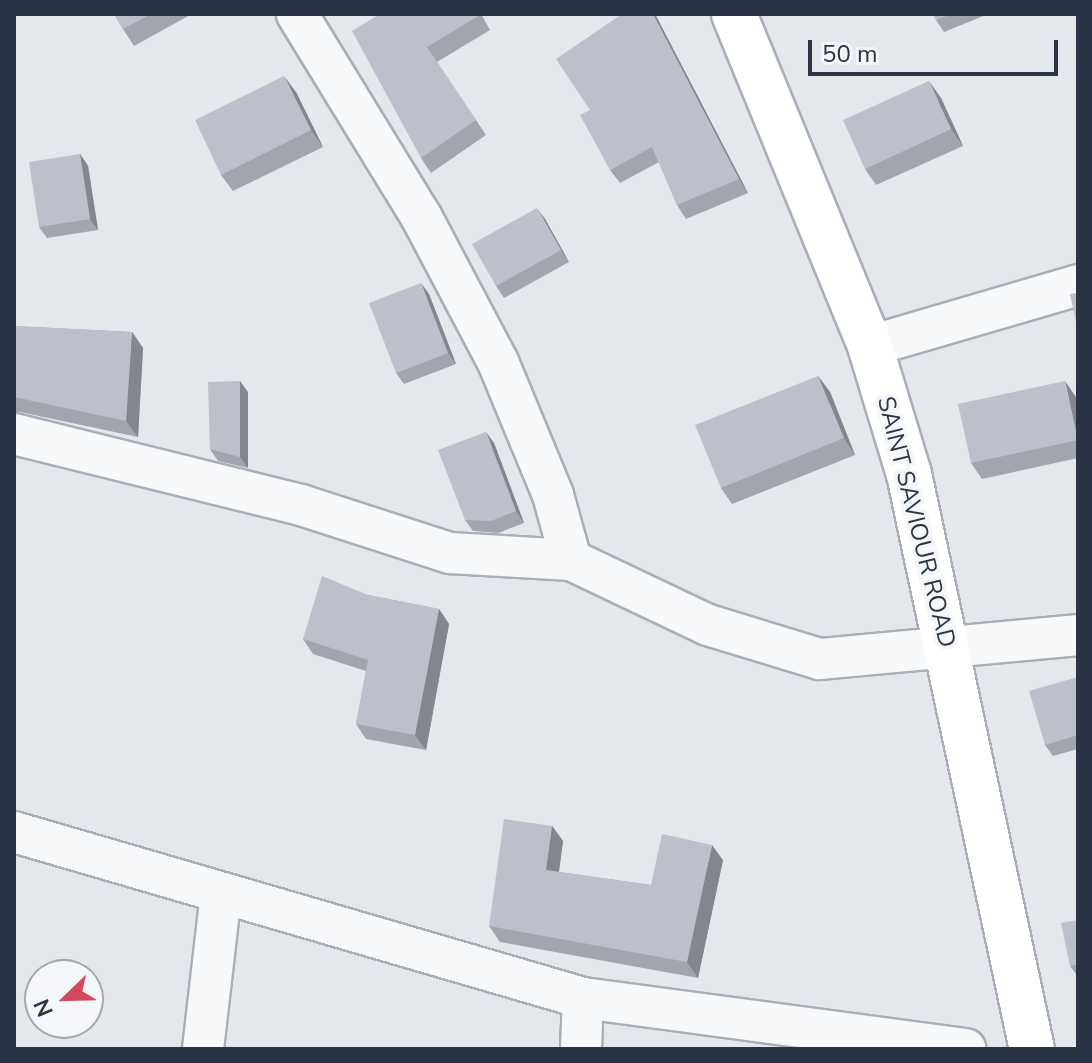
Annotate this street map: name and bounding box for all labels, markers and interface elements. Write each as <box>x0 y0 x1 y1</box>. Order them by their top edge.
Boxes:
scale bar <box>812 24 1062 74</box>
text: 50 m <box>822 38 878 70</box>
street label: SAINT SAVIOUR ROAD <box>871 393 961 651</box>
north arrow <box>24 959 104 1039</box>
text: N <box>27 994 61 1021</box>

